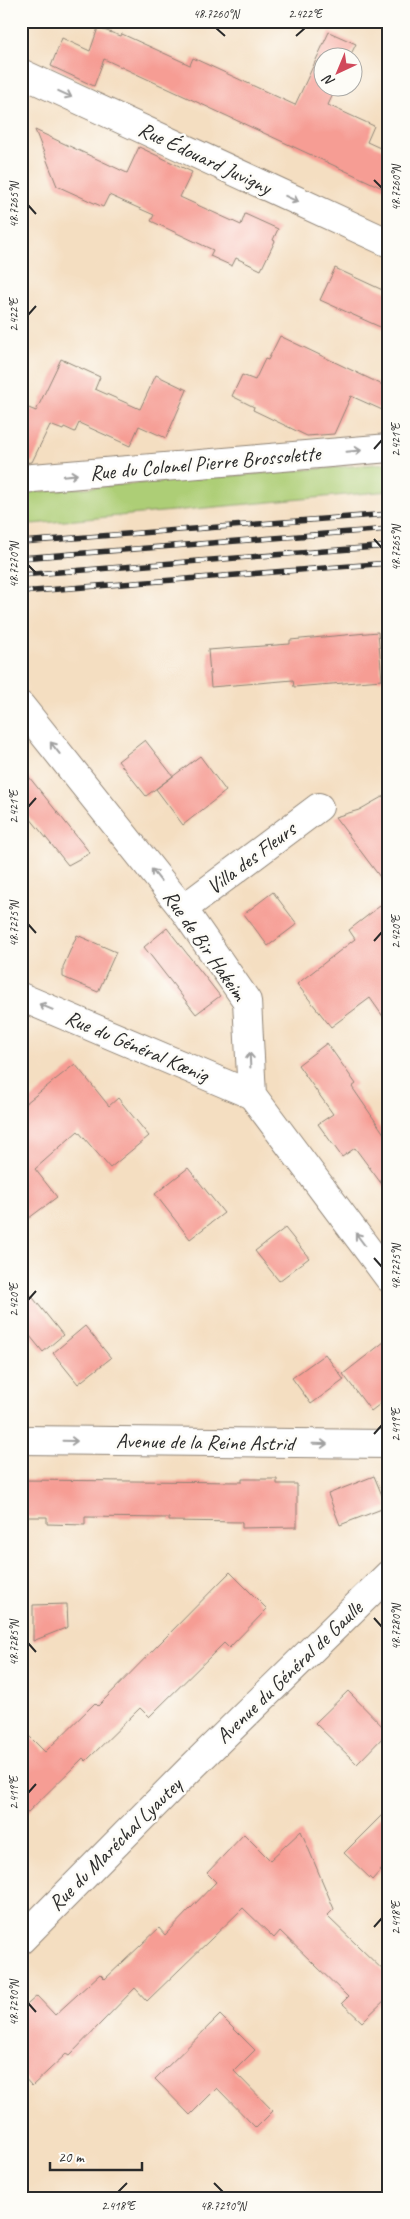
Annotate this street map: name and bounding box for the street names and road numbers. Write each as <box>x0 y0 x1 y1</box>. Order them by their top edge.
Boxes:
street label: Rue Édouard Juvigny <box>134 116 277 201</box>
street label: Rue du Colonel Pierre Brossolette <box>89 440 323 486</box>
street label: Villa des Fleurs <box>201 815 302 900</box>
street label: Rue de Bir Hakeim <box>157 885 254 1007</box>
street label: Rue du Général Kœnig <box>62 1004 214 1088</box>
street label: Avenue de la Reine Astrid <box>116 1427 297 1457</box>
street label: Avenue du Général de Gaulle <box>210 1594 369 1749</box>
street label: Rue du Maréchal Lyautey <box>43 1771 188 1916</box>

